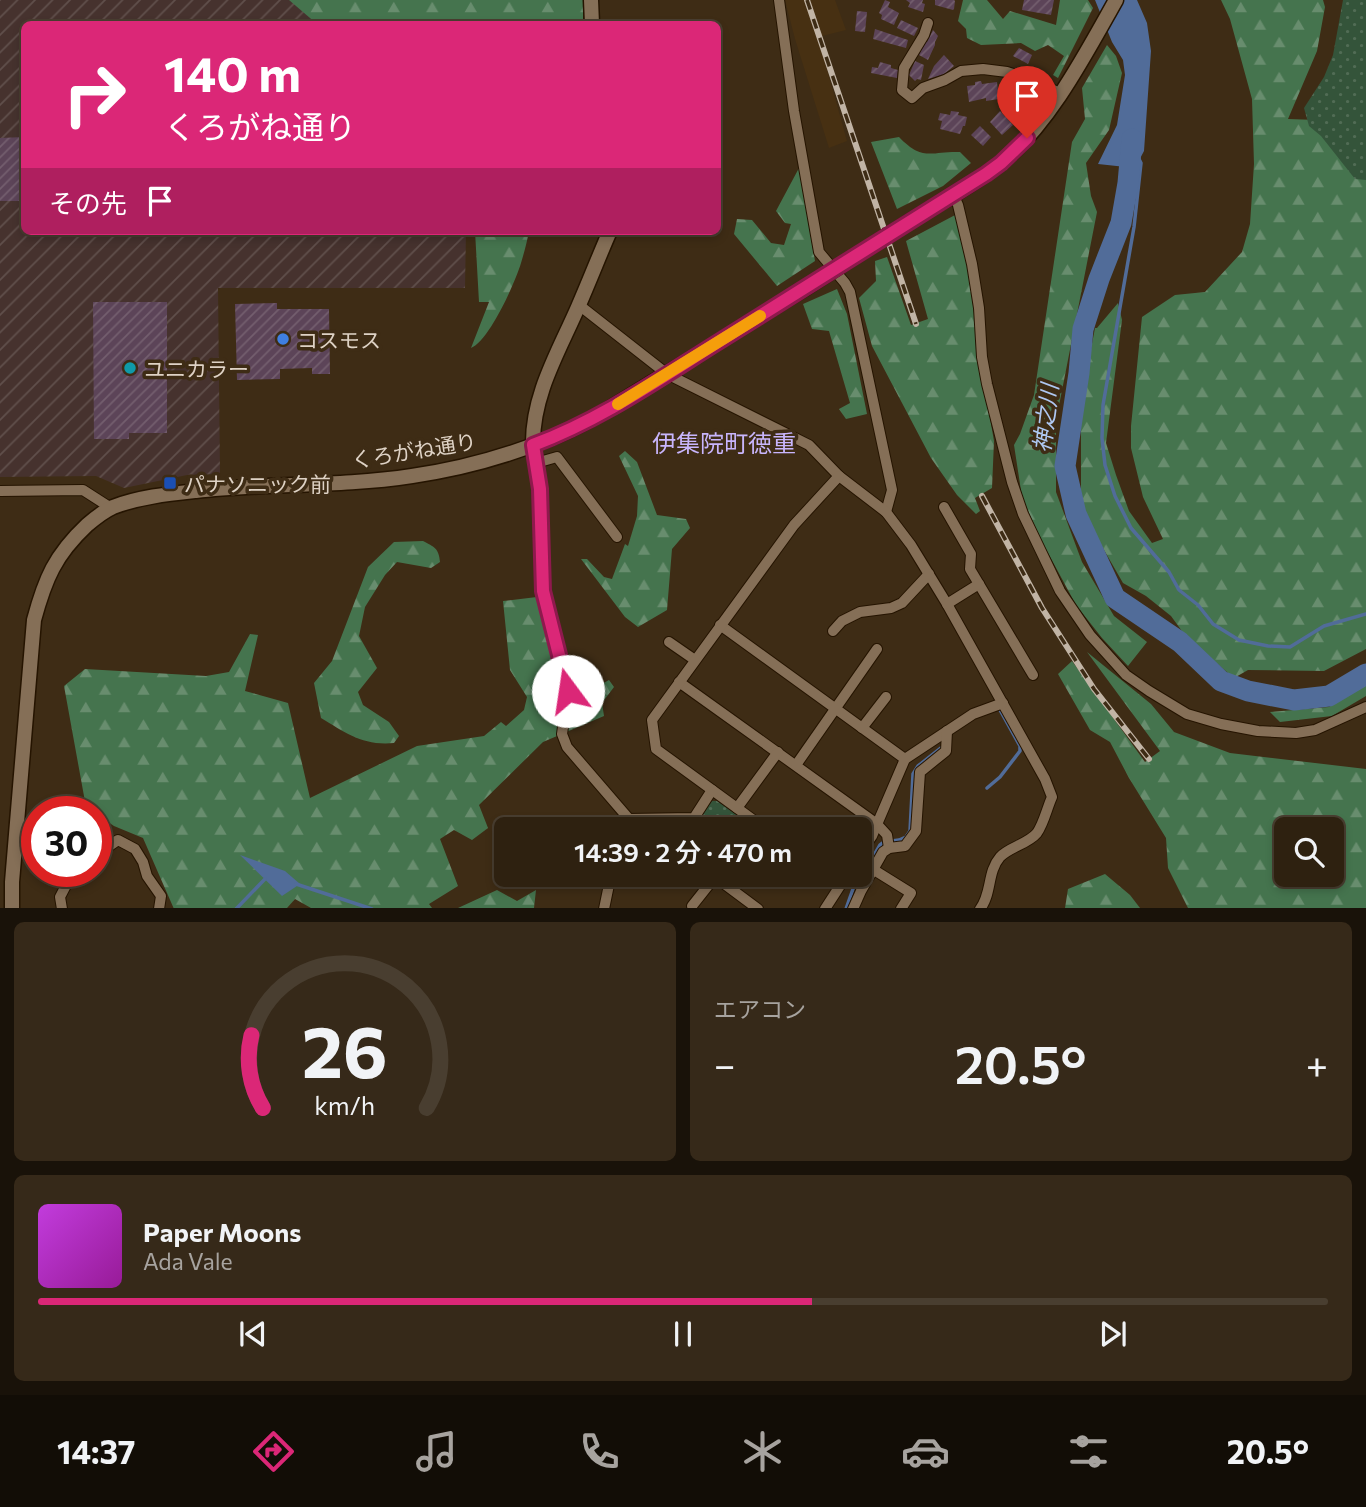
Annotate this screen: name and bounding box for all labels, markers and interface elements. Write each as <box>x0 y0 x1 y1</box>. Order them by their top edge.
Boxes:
text: 140 m <box>164 42 301 102</box>
icon: right <box>49 49 140 140</box>
pin <box>997 66 1057 138</box>
icon: arrive <box>1008 77 1046 115</box>
text: くろがね通り <box>164 106 356 146</box>
icon: arrive <box>141 182 179 220</box>
text: その先 <box>49 187 127 218</box>
place label: コスモス <box>297 327 381 352</box>
marker: コスモス <box>275 331 291 347</box>
place label: ユニカラー <box>144 356 249 381</box>
marker: ユニカラー <box>122 360 138 376</box>
water label: 神之川 <box>1027 379 1063 454</box>
street label: くろがね通り <box>350 428 478 472</box>
district label: 伊集院町徳重 <box>652 428 796 457</box>
place label: パナソニック前 <box>184 471 331 496</box>
marker: パナソニック前 <box>162 475 178 491</box>
position arrow <box>531 654 605 728</box>
speed limit sign: 30 <box>21 796 112 887</box>
map controls <box>1274 817 1344 887</box>
button: search <box>1274 817 1344 887</box>
text: 14:39 · 2 分 · 470 m <box>574 836 792 867</box>
text: エアコン <box>714 995 806 1023</box>
text: 26 <box>302 1004 388 1093</box>
text: 20.5° <box>955 1031 1086 1095</box>
text: − <box>714 1040 736 1087</box>
text: + <box>1306 1040 1328 1087</box>
text: km/h <box>315 1089 375 1119</box>
text: Paper Moons <box>143 1216 301 1247</box>
text: Ada Vale <box>143 1247 233 1275</box>
icon: previous <box>234 1315 272 1353</box>
icon: pause <box>664 1315 702 1353</box>
icon: next <box>1094 1315 1132 1353</box>
icon: directions <box>249 1427 298 1476</box>
icon: music <box>412 1427 461 1476</box>
icon: phone <box>575 1427 624 1476</box>
icon: climate <box>738 1427 787 1476</box>
icon: car <box>901 1427 950 1476</box>
icon: filters <box>1064 1427 1113 1476</box>
text: 14:37 <box>57 1431 135 1471</box>
text: 20.5° <box>1227 1431 1309 1471</box>

